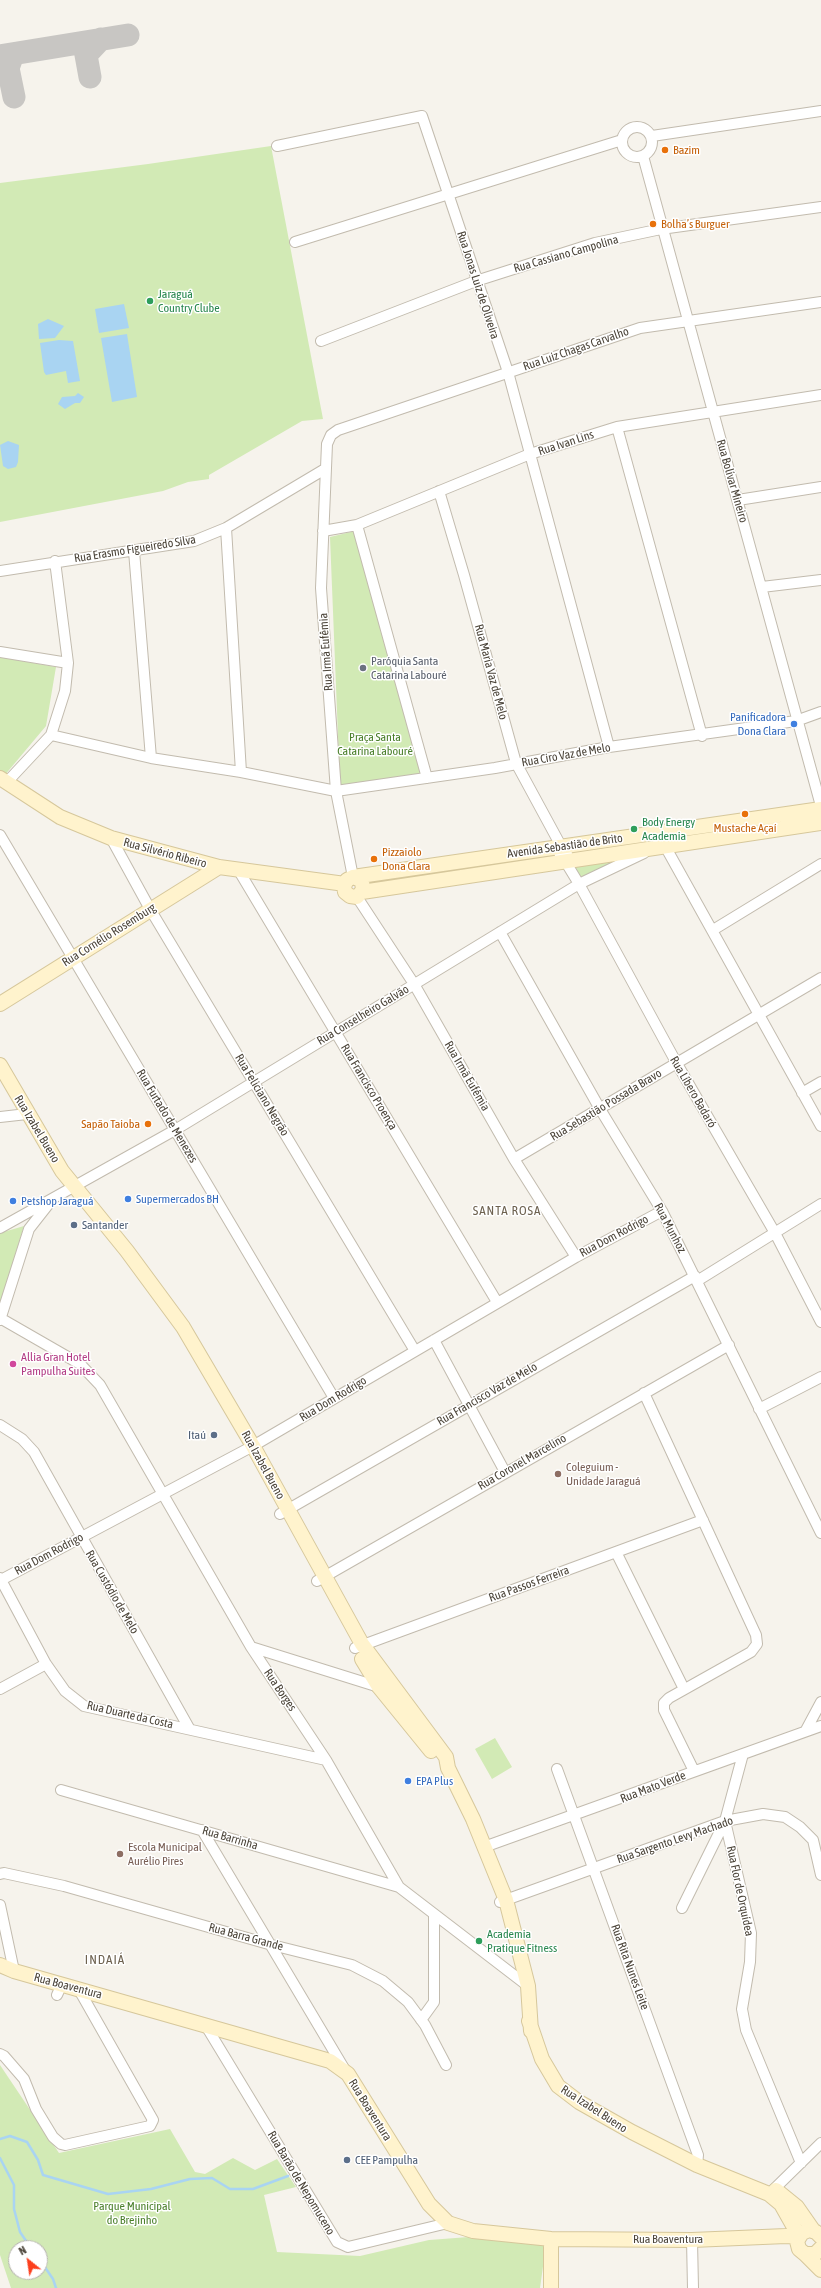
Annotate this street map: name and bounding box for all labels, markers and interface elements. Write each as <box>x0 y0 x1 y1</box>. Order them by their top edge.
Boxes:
place label: Bazim <box>673 143 700 157</box>
marker: Bazim <box>660 145 670 155</box>
place label: Bolha’s Burguer <box>661 217 729 231</box>
marker: Bolha’s Burguer <box>648 219 658 229</box>
street label: Rua Jonas Luiz de Oliveira <box>454 229 502 341</box>
street label: Rua Cassiano Campolina <box>512 232 620 276</box>
place label: Jaraguá Country Clube <box>158 287 220 315</box>
marker: Jaraguá Country Clube <box>145 296 155 306</box>
street label: Rua Luiz Chagas Carvalho <box>521 324 631 374</box>
street label: Rua Ivan Lins <box>536 427 596 459</box>
street label: Rua Bolívar Mineiro <box>713 438 751 524</box>
street label: Rua Erasmo Figueiredo Silva <box>73 532 197 566</box>
street label: Rua Irmã Eufêmia <box>316 613 336 691</box>
street label: Rua Maria Vaz de Melo <box>471 623 511 721</box>
place label: Paróquia Santa Catarina Labouré <box>371 654 447 682</box>
marker: Paróquia Santa Catarina Labouré <box>358 663 368 673</box>
place label: Panificadora Dona Clara <box>730 710 786 738</box>
marker: Panificadora Dona Clara <box>789 719 799 729</box>
park label: Praça Santa Catarina Labouré <box>337 730 413 758</box>
street label: Rua Ciro Vaz de Melo <box>520 740 612 770</box>
marker: Mustache Açaí <box>740 809 750 819</box>
place label: Body Energy Academia <box>642 815 695 843</box>
place label: Mustache Açaí <box>713 821 777 835</box>
marker: Body Energy Academia <box>629 824 639 834</box>
street label: Avenida Sebastião de Brito <box>506 831 624 861</box>
street label: Rua Silvério Ribeiro <box>122 835 208 871</box>
place label: Pizzaiolo Dona Clara <box>382 845 430 873</box>
marker: Pizzaiolo Dona Clara <box>369 854 379 864</box>
street label: Rua Cornélio Rosemburg <box>59 900 159 970</box>
street label: Rua Conselheiro Galvão <box>314 982 412 1048</box>
street label: Rua Irmã Eufêmia <box>441 1039 493 1113</box>
street label: Rua Francisco Proença <box>338 1041 400 1133</box>
street label: Rua Feliciano Negrão <box>232 1051 292 1139</box>
street label: Rua Líbero Badaró <box>667 1054 719 1130</box>
street label: Rua Sebastião Possada Bravo <box>548 1066 664 1144</box>
street label: Rua Furtado de Menezes <box>133 1067 201 1165</box>
street label: Rua Izabel Bueno <box>11 1093 63 1165</box>
place label: Sapão Taioba <box>81 1117 140 1131</box>
marker: Sapão Taioba <box>143 1119 153 1129</box>
place label: Supermercados BH <box>136 1192 219 1206</box>
place label: Petshop Jaraguá <box>21 1194 94 1208</box>
marker: Supermercados BH <box>123 1194 133 1204</box>
marker: Petshop Jaraguá <box>8 1196 18 1206</box>
street label: Rua Munhoz <box>651 1201 689 1255</box>
district label: SANTA ROSA <box>473 1203 541 1219</box>
street label: Rua Dom Rodrigo <box>577 1212 651 1260</box>
place label: Santander <box>82 1218 128 1232</box>
marker: Santander <box>69 1220 79 1230</box>
place label: Allia Gran Hotel Pampulha Suites <box>21 1350 95 1378</box>
marker: Allia Gran Hotel Pampulha Suites <box>8 1359 18 1369</box>
street label: Rua Francisco Vaz de Melo <box>434 1359 540 1429</box>
street label: Rua Dom Rodrigo <box>297 1373 369 1425</box>
place label: Itaú <box>188 1428 206 1442</box>
street label: Rua Izabel Bueno <box>238 1428 288 1502</box>
marker: Itaú <box>209 1430 219 1440</box>
street label: Rua Coronel Marcelino <box>475 1431 569 1493</box>
place label: Coleguium - Unidade Jaraguá <box>566 1460 641 1488</box>
marker: Coleguium - Unidade Jaraguá <box>553 1469 563 1479</box>
street label: Rua Dom Rodrigo <box>12 1530 86 1578</box>
street label: Rua Custódio de Melo <box>82 1548 142 1636</box>
street label: Rua Passos Ferreira <box>487 1563 571 1605</box>
street label: Rua Borges <box>261 1666 299 1714</box>
street label: Rua Duarte da Costa <box>85 1698 175 1732</box>
street label: Rua Mato Verde <box>618 1768 688 1806</box>
place label: EPA Plus <box>416 1774 453 1788</box>
marker: EPA Plus <box>403 1776 413 1786</box>
street label: Rua Sargento Levy Machado <box>615 1813 735 1867</box>
street label: Rua Barrinha <box>200 1823 260 1853</box>
place label: Escola Municipal Aurélio Pires <box>128 1840 202 1868</box>
street label: Rua Flor de Orquídea <box>723 1844 757 1938</box>
marker: Escola Municipal Aurélio Pires <box>115 1849 125 1859</box>
street label: Rua Barra Grande <box>207 1920 285 1954</box>
street label: Rua Rita Nunes Leite <box>608 1922 652 2012</box>
place label: Academia Pratique Fitness <box>487 1927 557 1955</box>
marker: Academia Pratique Fitness <box>474 1936 484 1946</box>
district label: INDAIÁ <box>85 1952 125 1968</box>
street label: Rua Boaventura <box>32 1970 104 2002</box>
street label: Rua Boaventura <box>345 2076 395 2144</box>
street label: Rua Izabel Bueno <box>558 2082 630 2136</box>
street label: Rua Barão de Nepomuceno <box>264 2128 338 2238</box>
place label: CEE Pampulha <box>355 2153 418 2167</box>
marker: CEE Pampulha <box>342 2155 352 2165</box>
park label: Parque Municipal do Brejinho <box>93 2199 171 2227</box>
street label: Rua Boaventura <box>633 2232 703 2246</box>
north arrow <box>8 2240 48 2280</box>
text: N <box>17 2244 28 2257</box>

